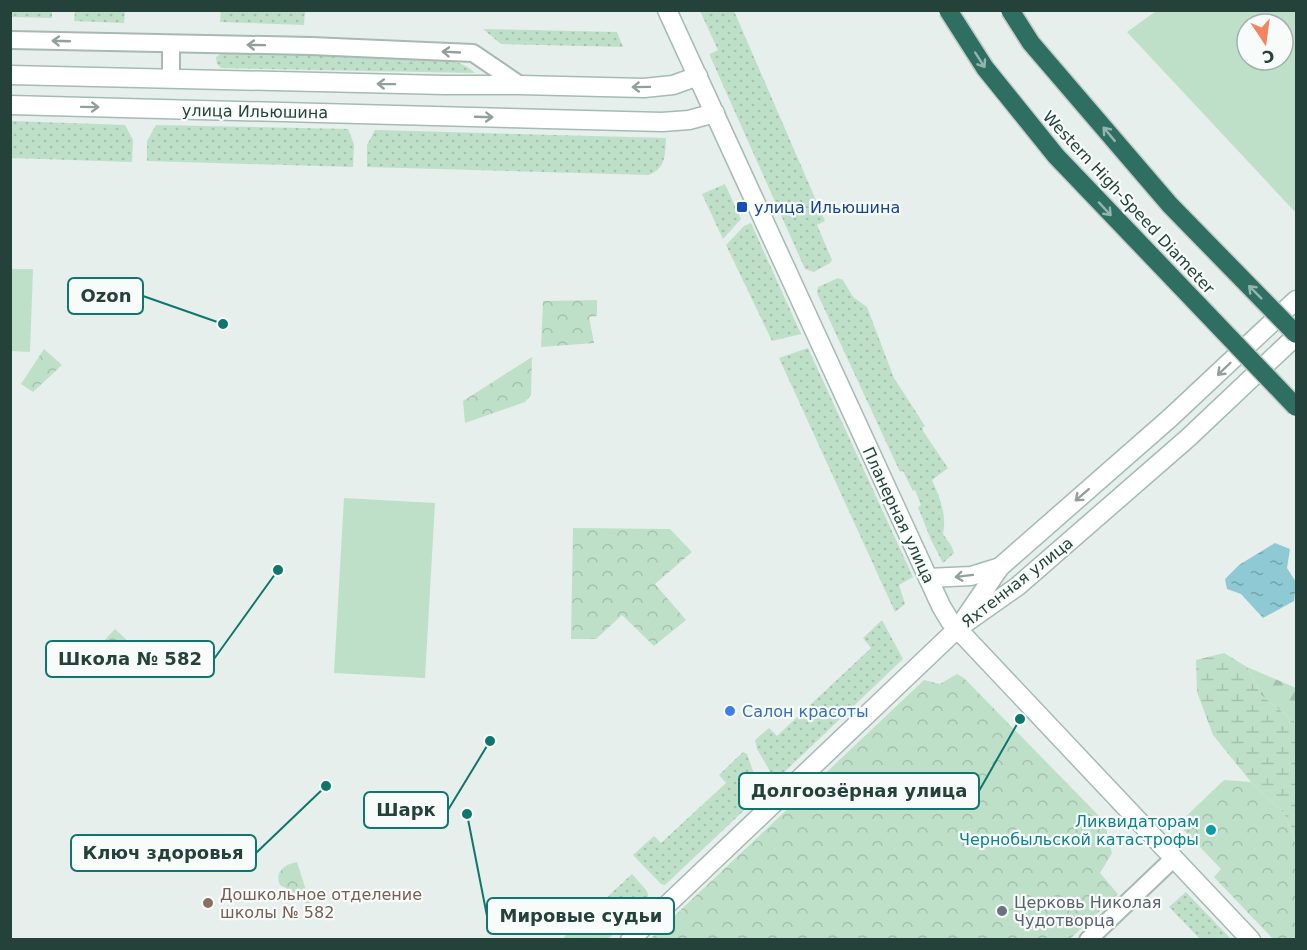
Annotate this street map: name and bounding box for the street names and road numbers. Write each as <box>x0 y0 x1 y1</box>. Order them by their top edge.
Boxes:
street label: улица Ильюшина <box>182 101 328 122</box>
street label: Western High-Speed Diameter <box>1039 107 1219 298</box>
street label: Планерная улица <box>859 444 938 586</box>
street label: Яхтенная улица <box>958 533 1077 632</box>

